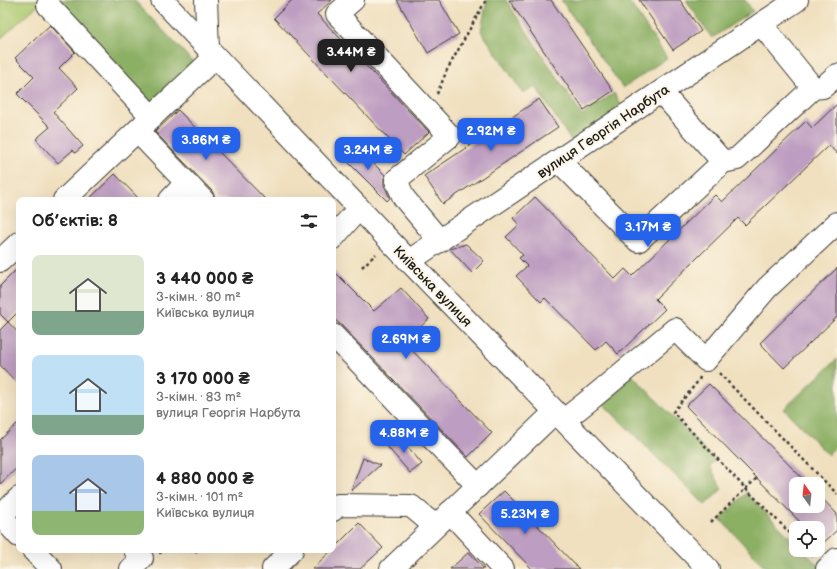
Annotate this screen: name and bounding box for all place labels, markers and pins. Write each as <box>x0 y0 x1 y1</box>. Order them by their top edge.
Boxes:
pin: 3.44M ₴ <box>314 39 388 73</box>
pin: 2.92M ₴ <box>454 118 528 152</box>
pin: 3.86M ₴ <box>169 127 243 161</box>
pin: 3.24M ₴ <box>331 137 405 171</box>
pin: 3.17M ₴ <box>611 214 685 248</box>
pin: 2.69M ₴ <box>369 326 443 360</box>
pin: 4.88M ₴ <box>367 420 441 454</box>
pin: 5.23M ₴ <box>488 501 562 535</box>

